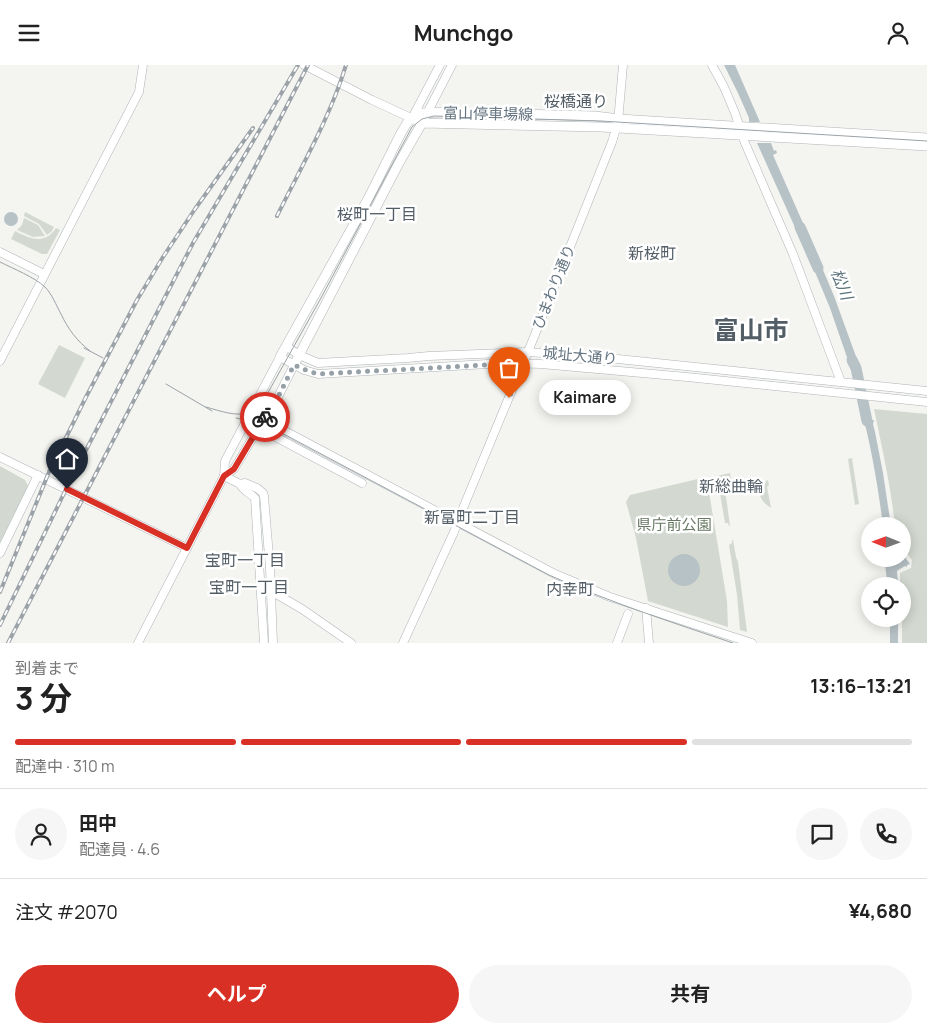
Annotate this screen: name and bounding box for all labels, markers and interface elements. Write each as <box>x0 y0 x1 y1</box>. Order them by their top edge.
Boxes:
text: Munchgo <box>414 18 513 48</box>
icon: menu <box>15 19 43 47</box>
icon: person <box>884 19 912 47</box>
district label: 桜橋通り <box>544 90 608 112</box>
street label: 富山停車場線 <box>443 102 533 125</box>
district label: 桜町一丁目 <box>337 203 417 225</box>
street label: ひまわり通り <box>527 241 580 332</box>
district label: 新桜町 <box>628 242 676 264</box>
water label: 松川 <box>826 265 859 305</box>
district label: 富山市 <box>713 312 789 347</box>
street label: 城址大通り <box>542 342 618 369</box>
pin <box>488 347 530 398</box>
icon: bag <box>495 354 523 382</box>
callout: Kaimare <box>539 381 632 415</box>
text: Kaimare <box>553 386 617 408</box>
courier <box>240 392 290 442</box>
icon: bike <box>251 403 279 431</box>
pin <box>46 438 88 489</box>
icon: home <box>53 445 81 473</box>
district label: 新総曲輪 <box>699 475 763 497</box>
district label: 新富町二丁目 <box>424 506 520 528</box>
park label: 県庁前公園 <box>636 514 712 535</box>
north arrow <box>861 517 911 567</box>
map controls <box>861 517 911 627</box>
district label: 宝町一丁目 <box>205 549 285 571</box>
district label: 宝町一丁目 <box>209 576 289 598</box>
button: locate <box>861 577 911 627</box>
district label: 内幸町 <box>546 578 594 600</box>
text: 到着まで <box>15 657 79 679</box>
text: 13:16–13:21 <box>810 673 912 699</box>
text: 3 分 <box>15 676 72 720</box>
text: 配達中 · 310 m <box>15 755 115 777</box>
button: person <box>15 808 67 860</box>
button: chat <box>796 808 848 860</box>
button: phone <box>860 808 912 860</box>
text: 田中 <box>79 810 117 836</box>
text: 配達員 · 4.6 <box>79 838 160 860</box>
text: ¥4,680 <box>849 898 912 924</box>
text: 注文 #2070 <box>15 899 118 925</box>
button: ヘルプ <box>15 965 459 1023</box>
button: 共有 <box>469 965 912 1023</box>

